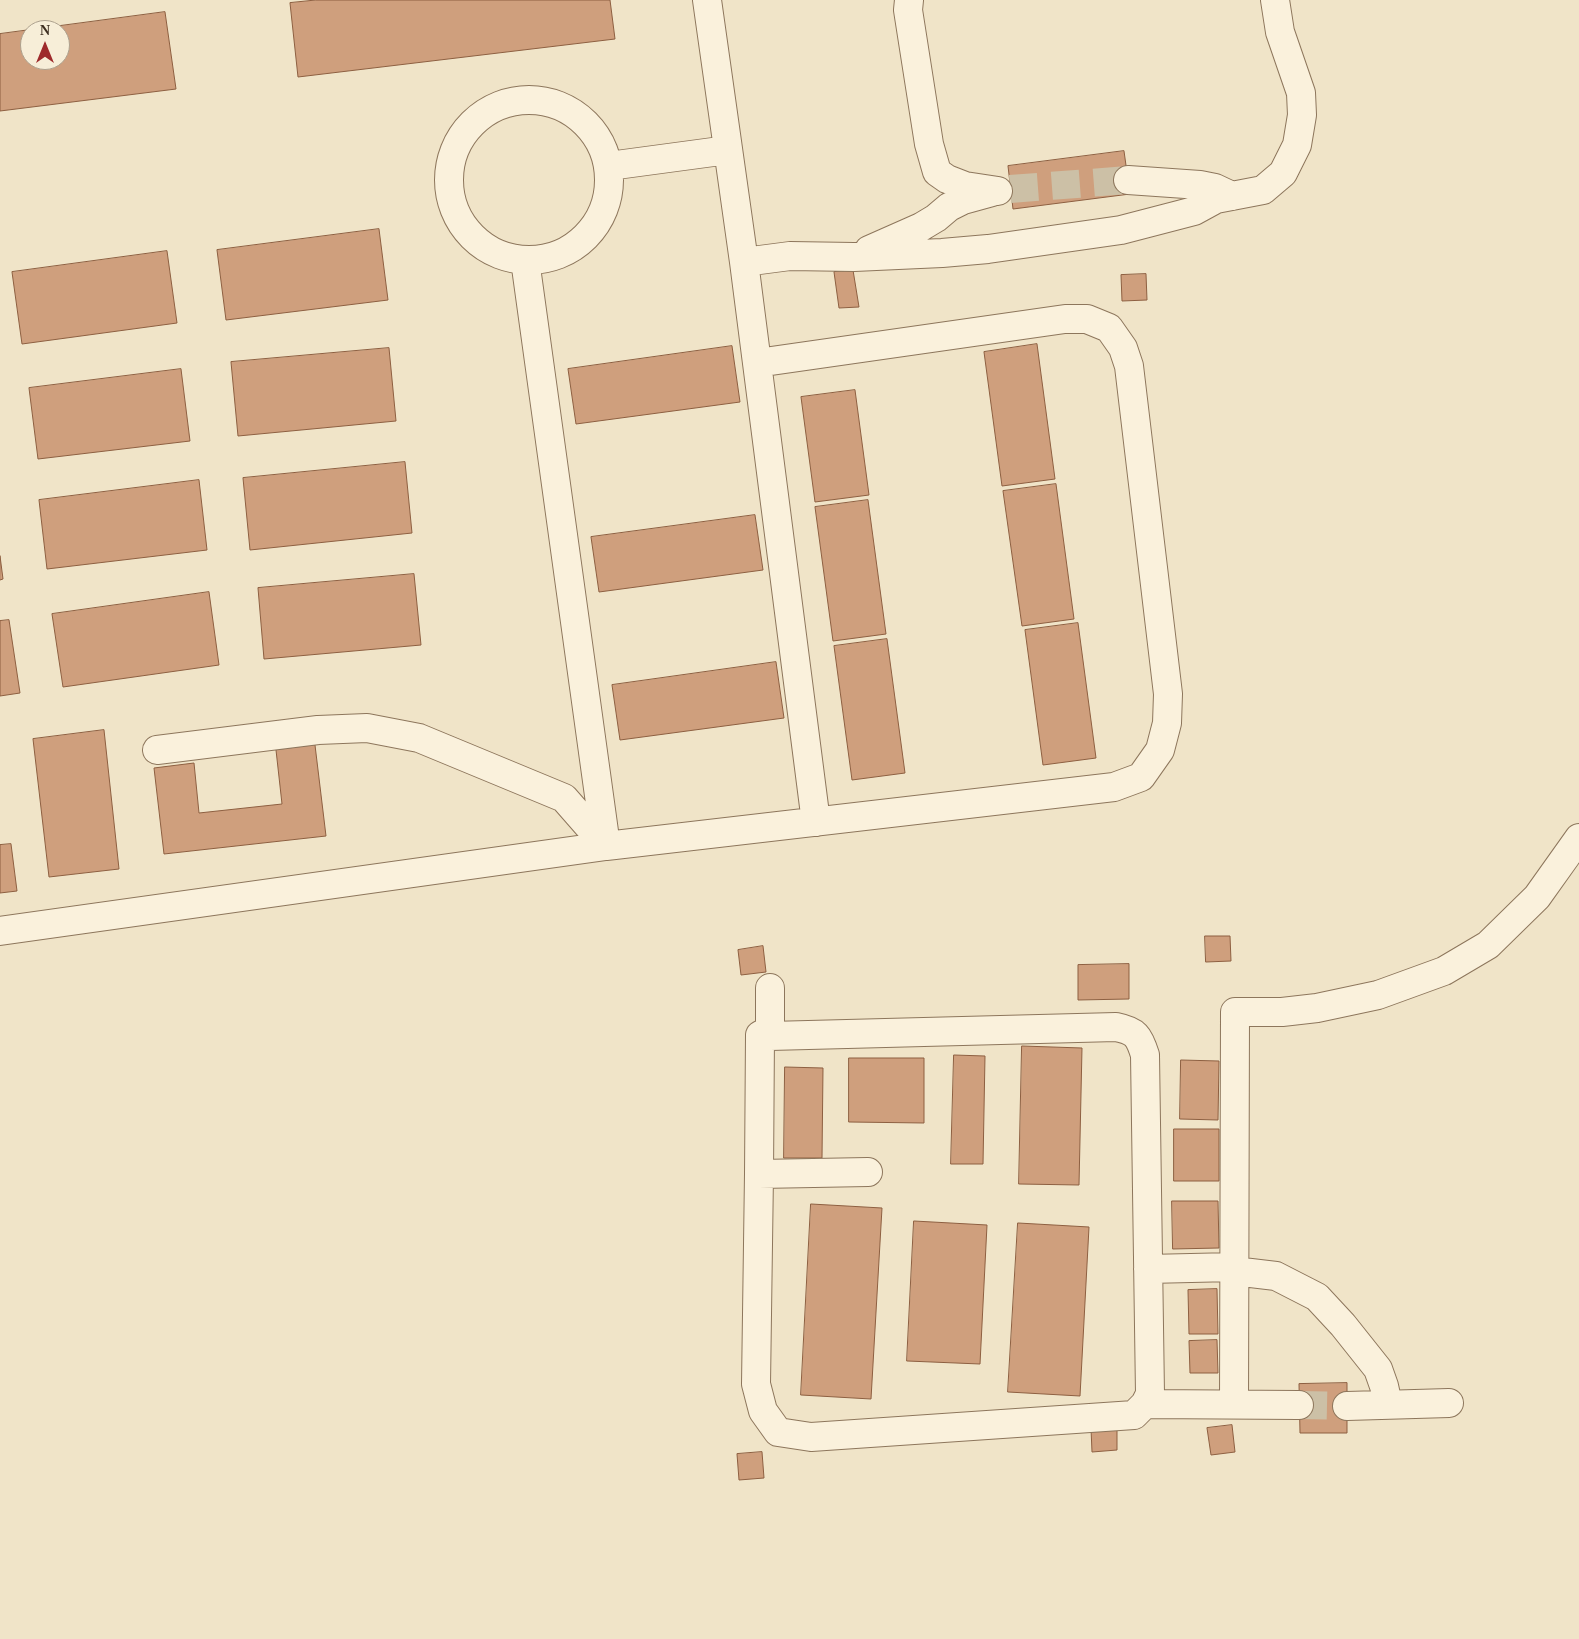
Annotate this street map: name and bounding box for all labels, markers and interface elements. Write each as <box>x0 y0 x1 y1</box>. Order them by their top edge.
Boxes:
north arrow <box>20 20 70 70</box>
text: N <box>40 23 50 38</box>

